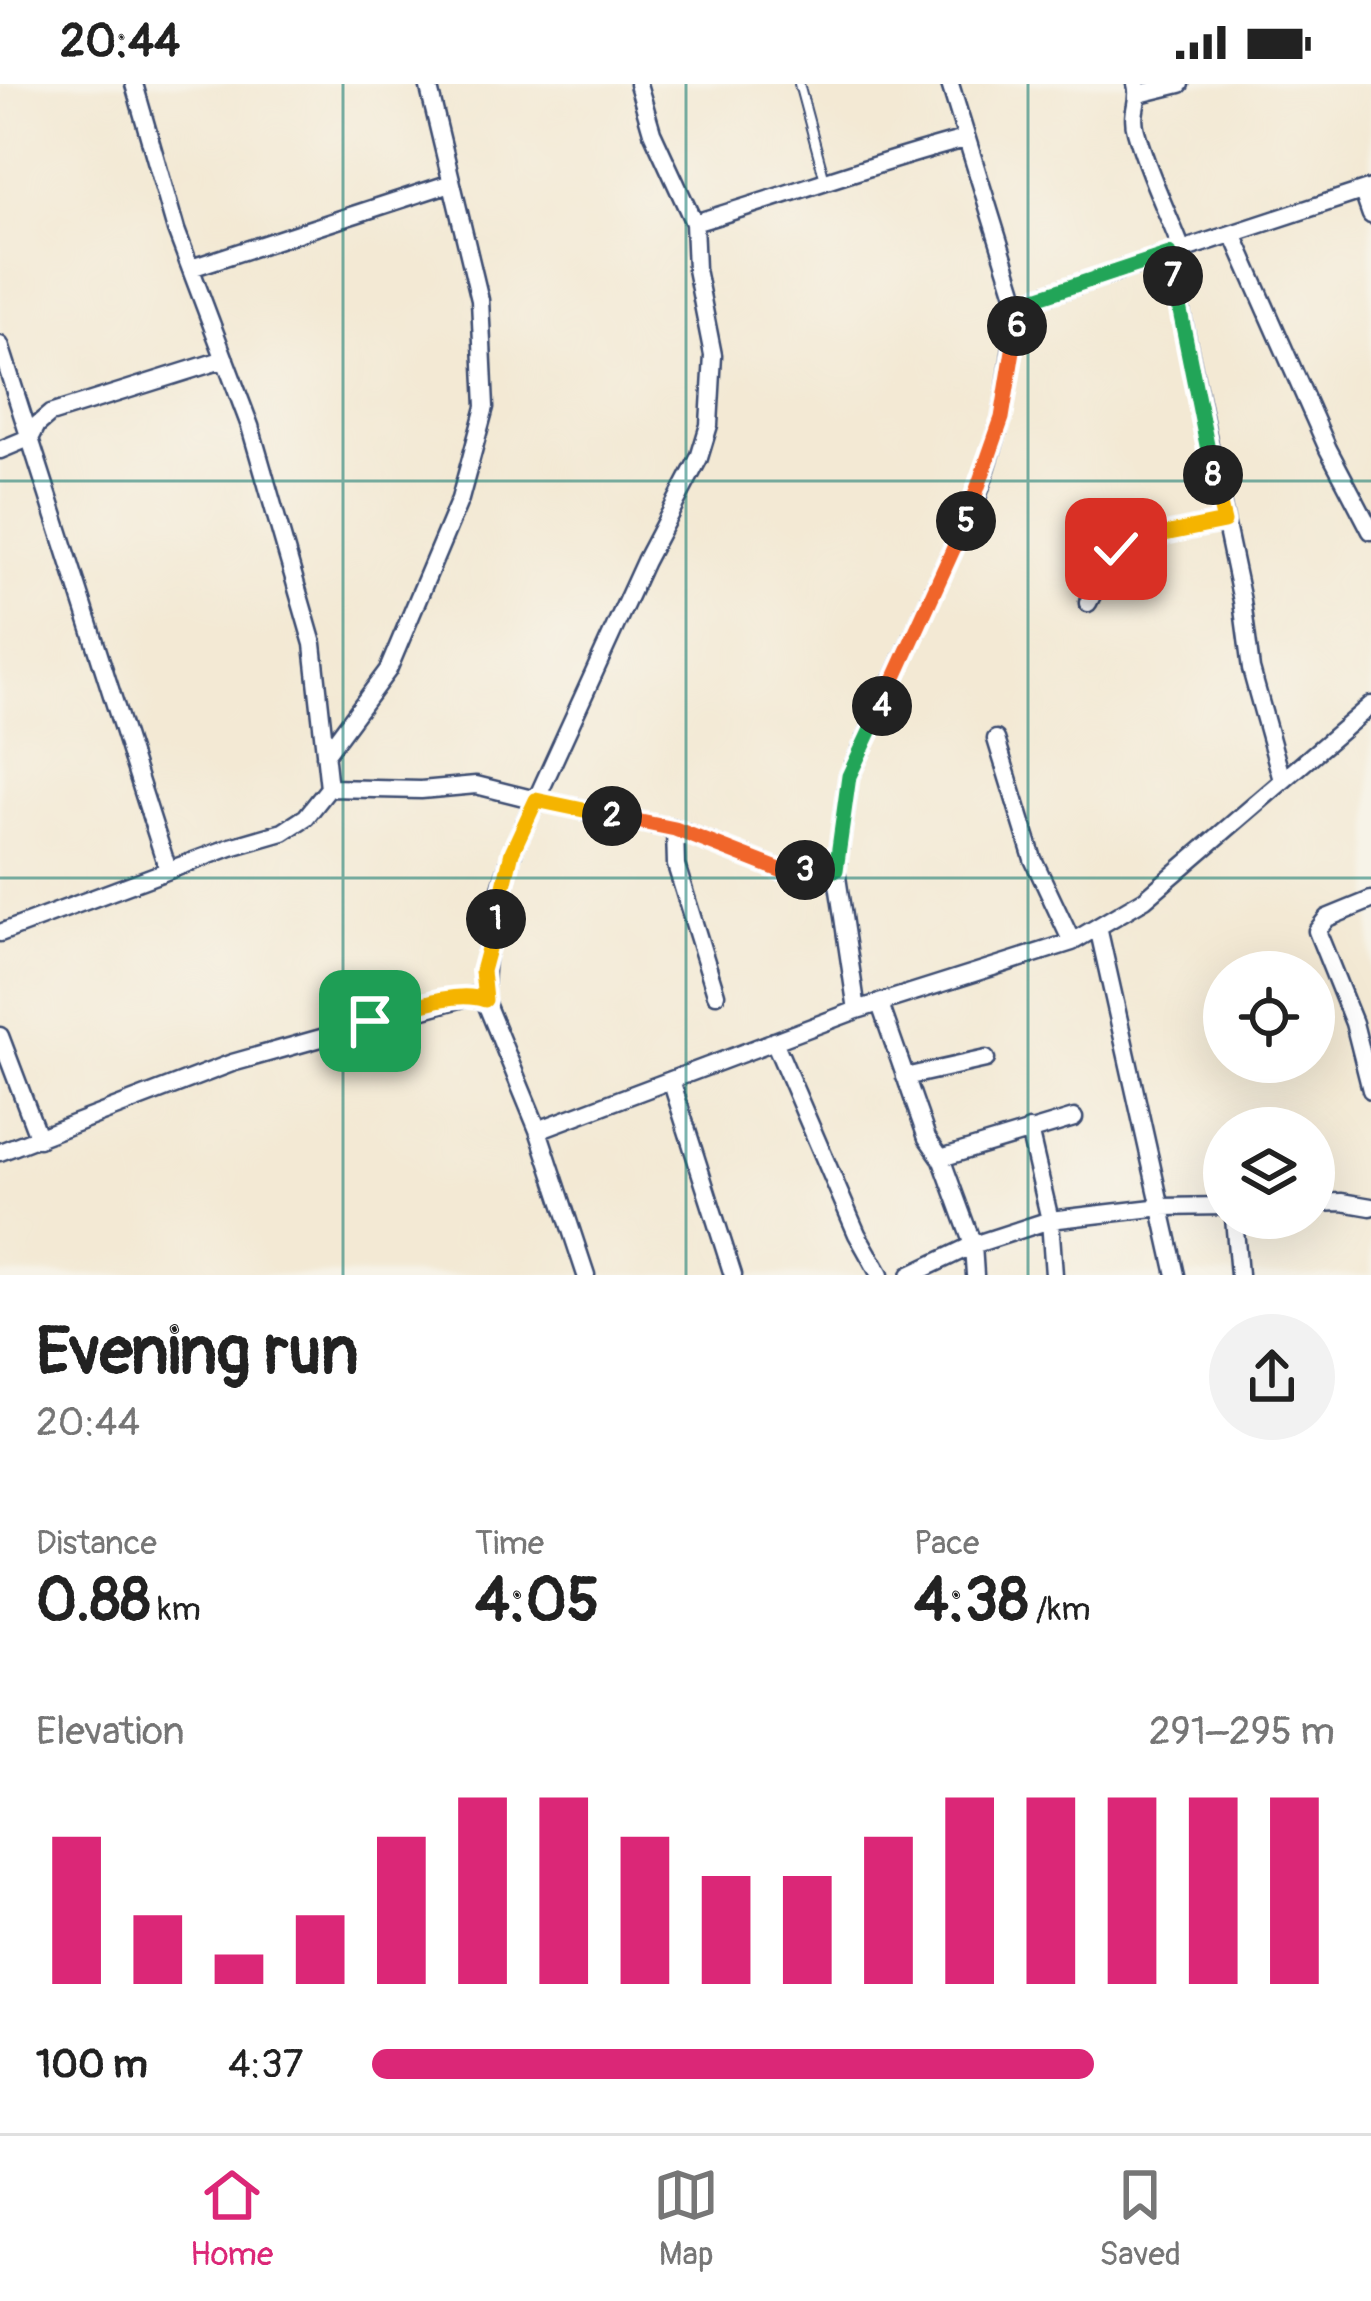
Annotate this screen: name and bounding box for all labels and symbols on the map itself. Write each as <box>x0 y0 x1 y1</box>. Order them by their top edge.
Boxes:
pin: 7 <box>1143 246 1203 306</box>
pin: 6 <box>987 296 1047 356</box>
pin: 8 <box>1183 445 1243 505</box>
pin: 5 <box>936 491 996 551</box>
pin <box>1065 498 1167 600</box>
pin: 4 <box>852 676 912 736</box>
pin: 2 <box>582 786 642 846</box>
pin: 3 <box>775 840 835 900</box>
pin: 1 <box>466 889 526 949</box>
pin <box>319 970 421 1072</box>

